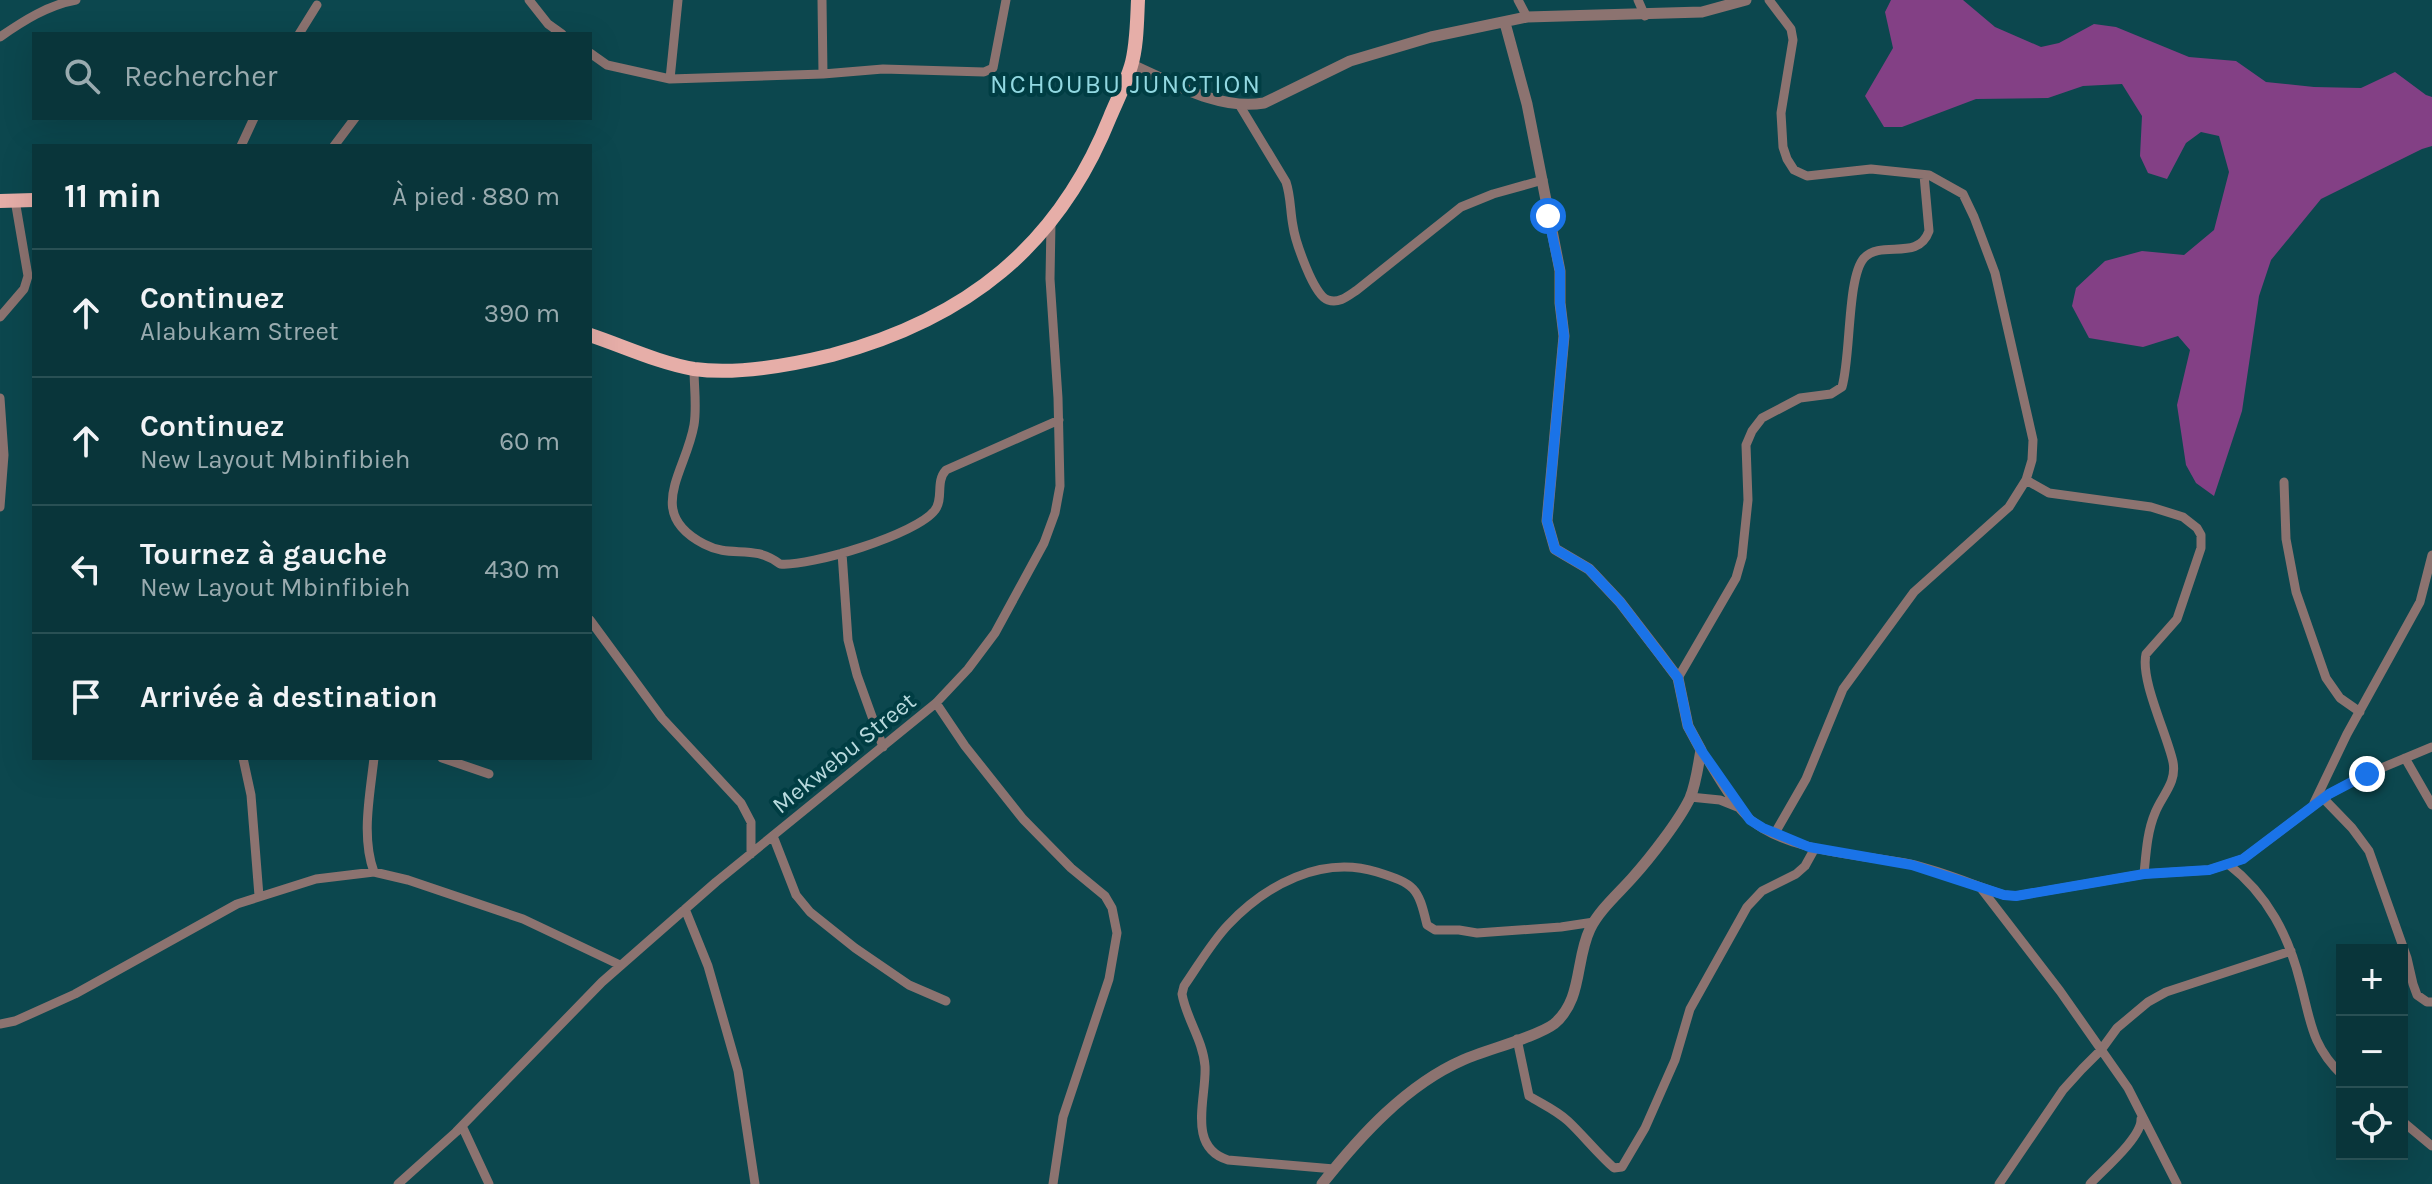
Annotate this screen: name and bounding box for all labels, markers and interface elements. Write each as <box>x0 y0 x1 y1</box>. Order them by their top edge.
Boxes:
search box <box>32 32 592 120</box>
icon: search <box>60 54 104 98</box>
text: Rechercher <box>124 58 277 94</box>
district label: NCHOUBU JUNCTION <box>990 69 1262 100</box>
text: 11 min <box>64 176 161 216</box>
text: À pied · 880 m <box>392 181 560 212</box>
route start <box>1530 198 1566 234</box>
text: Continuez <box>140 280 285 316</box>
icon: ahead <box>64 291 108 335</box>
text: 390 m <box>484 298 560 329</box>
text: Alabukam Street <box>140 316 339 347</box>
text: Continuez <box>140 408 285 444</box>
icon: ahead <box>64 419 108 463</box>
text: 60 m <box>499 426 560 457</box>
text: New Layout Mbinfibieh <box>140 444 410 475</box>
text: Tournez à gauche <box>140 536 387 572</box>
icon: left <box>64 547 108 591</box>
text: 430 m <box>484 554 560 585</box>
text: New Layout Mbinfibieh <box>140 572 410 603</box>
icon: arrive <box>64 675 108 719</box>
text: Arrivée à destination <box>140 679 438 715</box>
street label: Mekwebu Street <box>767 687 921 819</box>
route end <box>2349 756 2385 792</box>
map controls <box>2336 944 2408 1160</box>
button: + <box>2336 944 2408 1016</box>
button: − <box>2336 1016 2408 1088</box>
button: locate <box>2336 1088 2408 1160</box>

